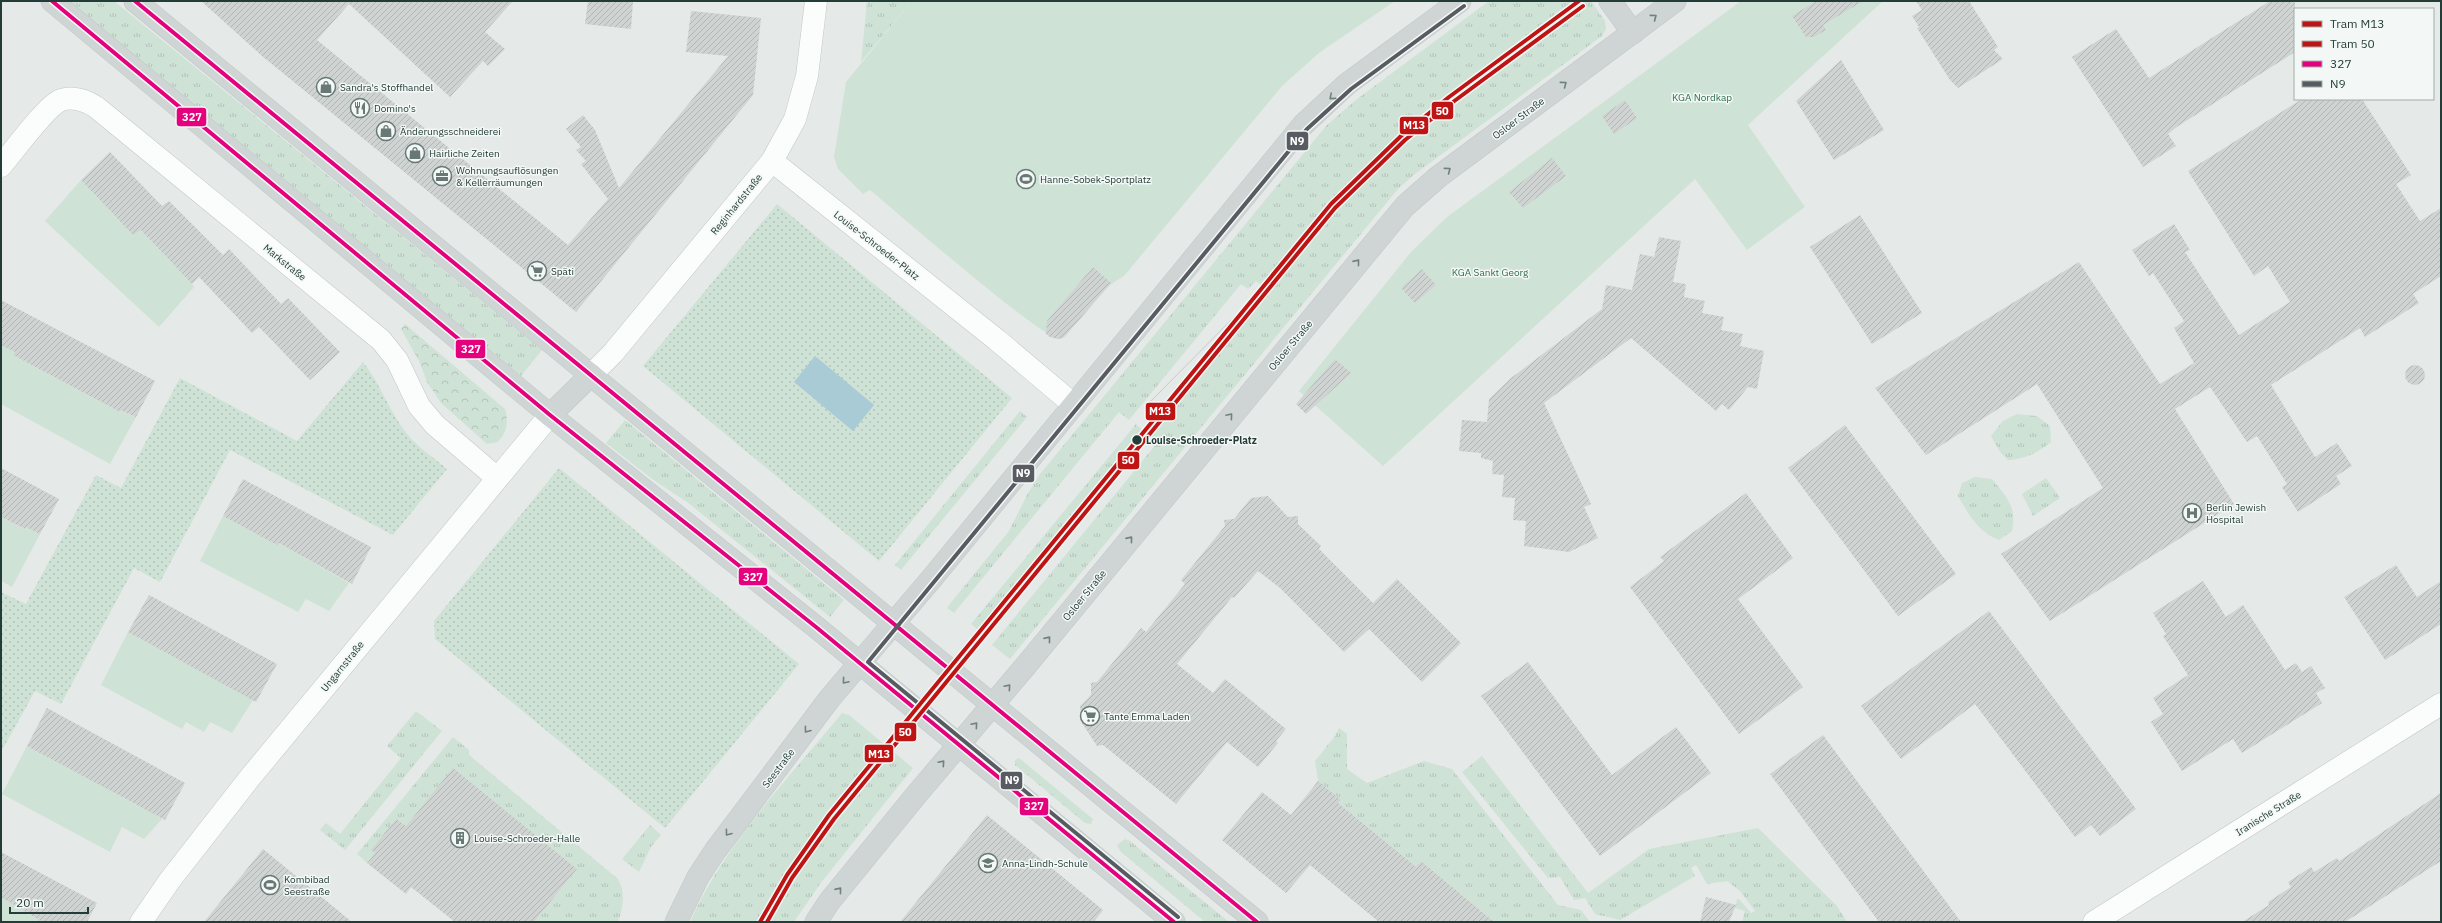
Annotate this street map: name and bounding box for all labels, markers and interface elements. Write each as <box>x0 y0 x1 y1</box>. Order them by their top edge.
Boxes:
legend <box>2294 8 2434 100</box>
one-way arrow <box>1649 14 1656 21</box>
text: Tram M13 <box>2330 16 2385 31</box>
text: Tram 50 <box>2330 36 2375 51</box>
text: 327 <box>2330 56 2352 71</box>
shop icon: Sandra's Stoffhandel <box>315 76 337 98</box>
text: N9 <box>2330 76 2346 91</box>
place label: Sandra's Stoffhandel <box>340 81 433 94</box>
one-way arrow <box>1559 82 1566 89</box>
park label: KGA Nordkap <box>1672 91 1732 104</box>
one-way arrow <box>1329 93 1337 100</box>
street label: Osloer Straße <box>1490 94 1547 142</box>
restaurant icon: Domino's <box>349 97 371 119</box>
line badge: 50 <box>1431 101 1454 120</box>
place label: Domino's <box>374 102 416 115</box>
text: 50 <box>1435 104 1449 118</box>
line badge: 327 <box>176 107 207 127</box>
text: 327 <box>182 110 202 124</box>
line badge: M13 <box>1399 116 1429 135</box>
text: M13 <box>1403 118 1425 132</box>
shop icon: Änderungsschneiderei <box>375 120 397 142</box>
place label: Änderungsschneiderei <box>400 125 501 138</box>
line badge: N9 <box>1286 131 1309 151</box>
text: N9 <box>1290 134 1305 148</box>
shop icon: Hairliche Zeiten <box>404 142 426 164</box>
place label: Hairliche Zeiten <box>429 147 500 160</box>
place label: Wohnungsauflösungen & Kellerräumungen <box>456 164 558 189</box>
office icon: Wohnungsauflösungen & Kellerräumungen <box>431 165 453 187</box>
one-way arrow <box>1444 167 1451 175</box>
sports icon: Hanne-Sobek-Sportplatz <box>1015 168 1037 190</box>
street label: Reginhardstraße <box>708 171 765 237</box>
place label: Hanne-Sobek-Sportplatz <box>1040 173 1151 186</box>
street label: Louise-Schroeder-Platz <box>831 208 922 283</box>
street label: Markstraße <box>261 241 309 284</box>
supermarket icon: Späti <box>526 260 548 282</box>
one-way arrow <box>1353 260 1360 267</box>
place label: Späti <box>551 265 574 278</box>
park label: KGA Sankt Georg <box>1452 266 1529 279</box>
street label: Osloer Straße <box>1265 317 1316 373</box>
line badge: 327 <box>455 339 486 359</box>
text: 327 <box>461 342 481 356</box>
line badge: M13 <box>1145 402 1176 421</box>
text: M13 <box>1149 404 1171 418</box>
one-way arrow <box>1226 414 1233 421</box>
marker: Louise-Schroeder-Platz <box>1130 433 1144 447</box>
place label: Louise-Schroeder-Platz <box>1146 434 1257 447</box>
line badge: 50 <box>1117 451 1140 470</box>
text: 50 <box>1121 453 1135 467</box>
line badge: N9 <box>1012 464 1035 483</box>
text: N9 <box>1016 466 1031 480</box>
place label: Berlin Jewish Hospital <box>2206 501 2266 526</box>
hospital icon: Berlin Jewish Hospital <box>2181 502 2203 524</box>
one-way arrow <box>1126 536 1133 543</box>
line badge: 327 <box>738 567 768 586</box>
street label: Osloer Straße <box>1060 567 1109 623</box>
text: 327 <box>743 570 763 584</box>
one-way arrow <box>1043 637 1050 644</box>
street label: Ungarnstraße <box>318 638 367 694</box>
one-way arrow <box>842 676 849 683</box>
one-way arrow <box>1003 684 1010 692</box>
supermarket icon: Tante Emma Laden <box>1079 705 1101 727</box>
place label: Tante Emma Laden <box>1104 710 1190 723</box>
line badge: 50 <box>894 722 917 742</box>
one-way arrow <box>971 722 978 729</box>
one-way arrow <box>805 725 812 732</box>
text: 50 <box>898 725 912 739</box>
line badge: M13 <box>864 744 894 763</box>
street label: Seestraße <box>759 746 798 791</box>
text: M13 <box>868 747 890 761</box>
one-way arrow <box>938 761 945 768</box>
line badge: N9 <box>1000 771 1023 790</box>
text: N9 <box>1005 773 1020 787</box>
street label: Iranische Straße <box>2233 788 2304 839</box>
line badge: 327 <box>1019 797 1049 816</box>
text: 327 <box>1024 799 1044 813</box>
building icon: Louise-Schroeder-Halle <box>449 827 471 849</box>
one-way arrow <box>726 829 733 836</box>
place label: Louise-Schroeder-Halle <box>474 832 581 845</box>
school or university icon: Anna-Lindh-Schule <box>977 852 999 874</box>
place label: Anna-Lindh-Schule <box>1002 857 1088 870</box>
place label: Kombibad Seestraße <box>284 873 330 898</box>
sports icon: Kombibad Seestraße <box>259 874 281 896</box>
one-way arrow <box>834 887 841 895</box>
scale bar <box>10 889 88 915</box>
text: 20 m <box>16 895 44 910</box>

